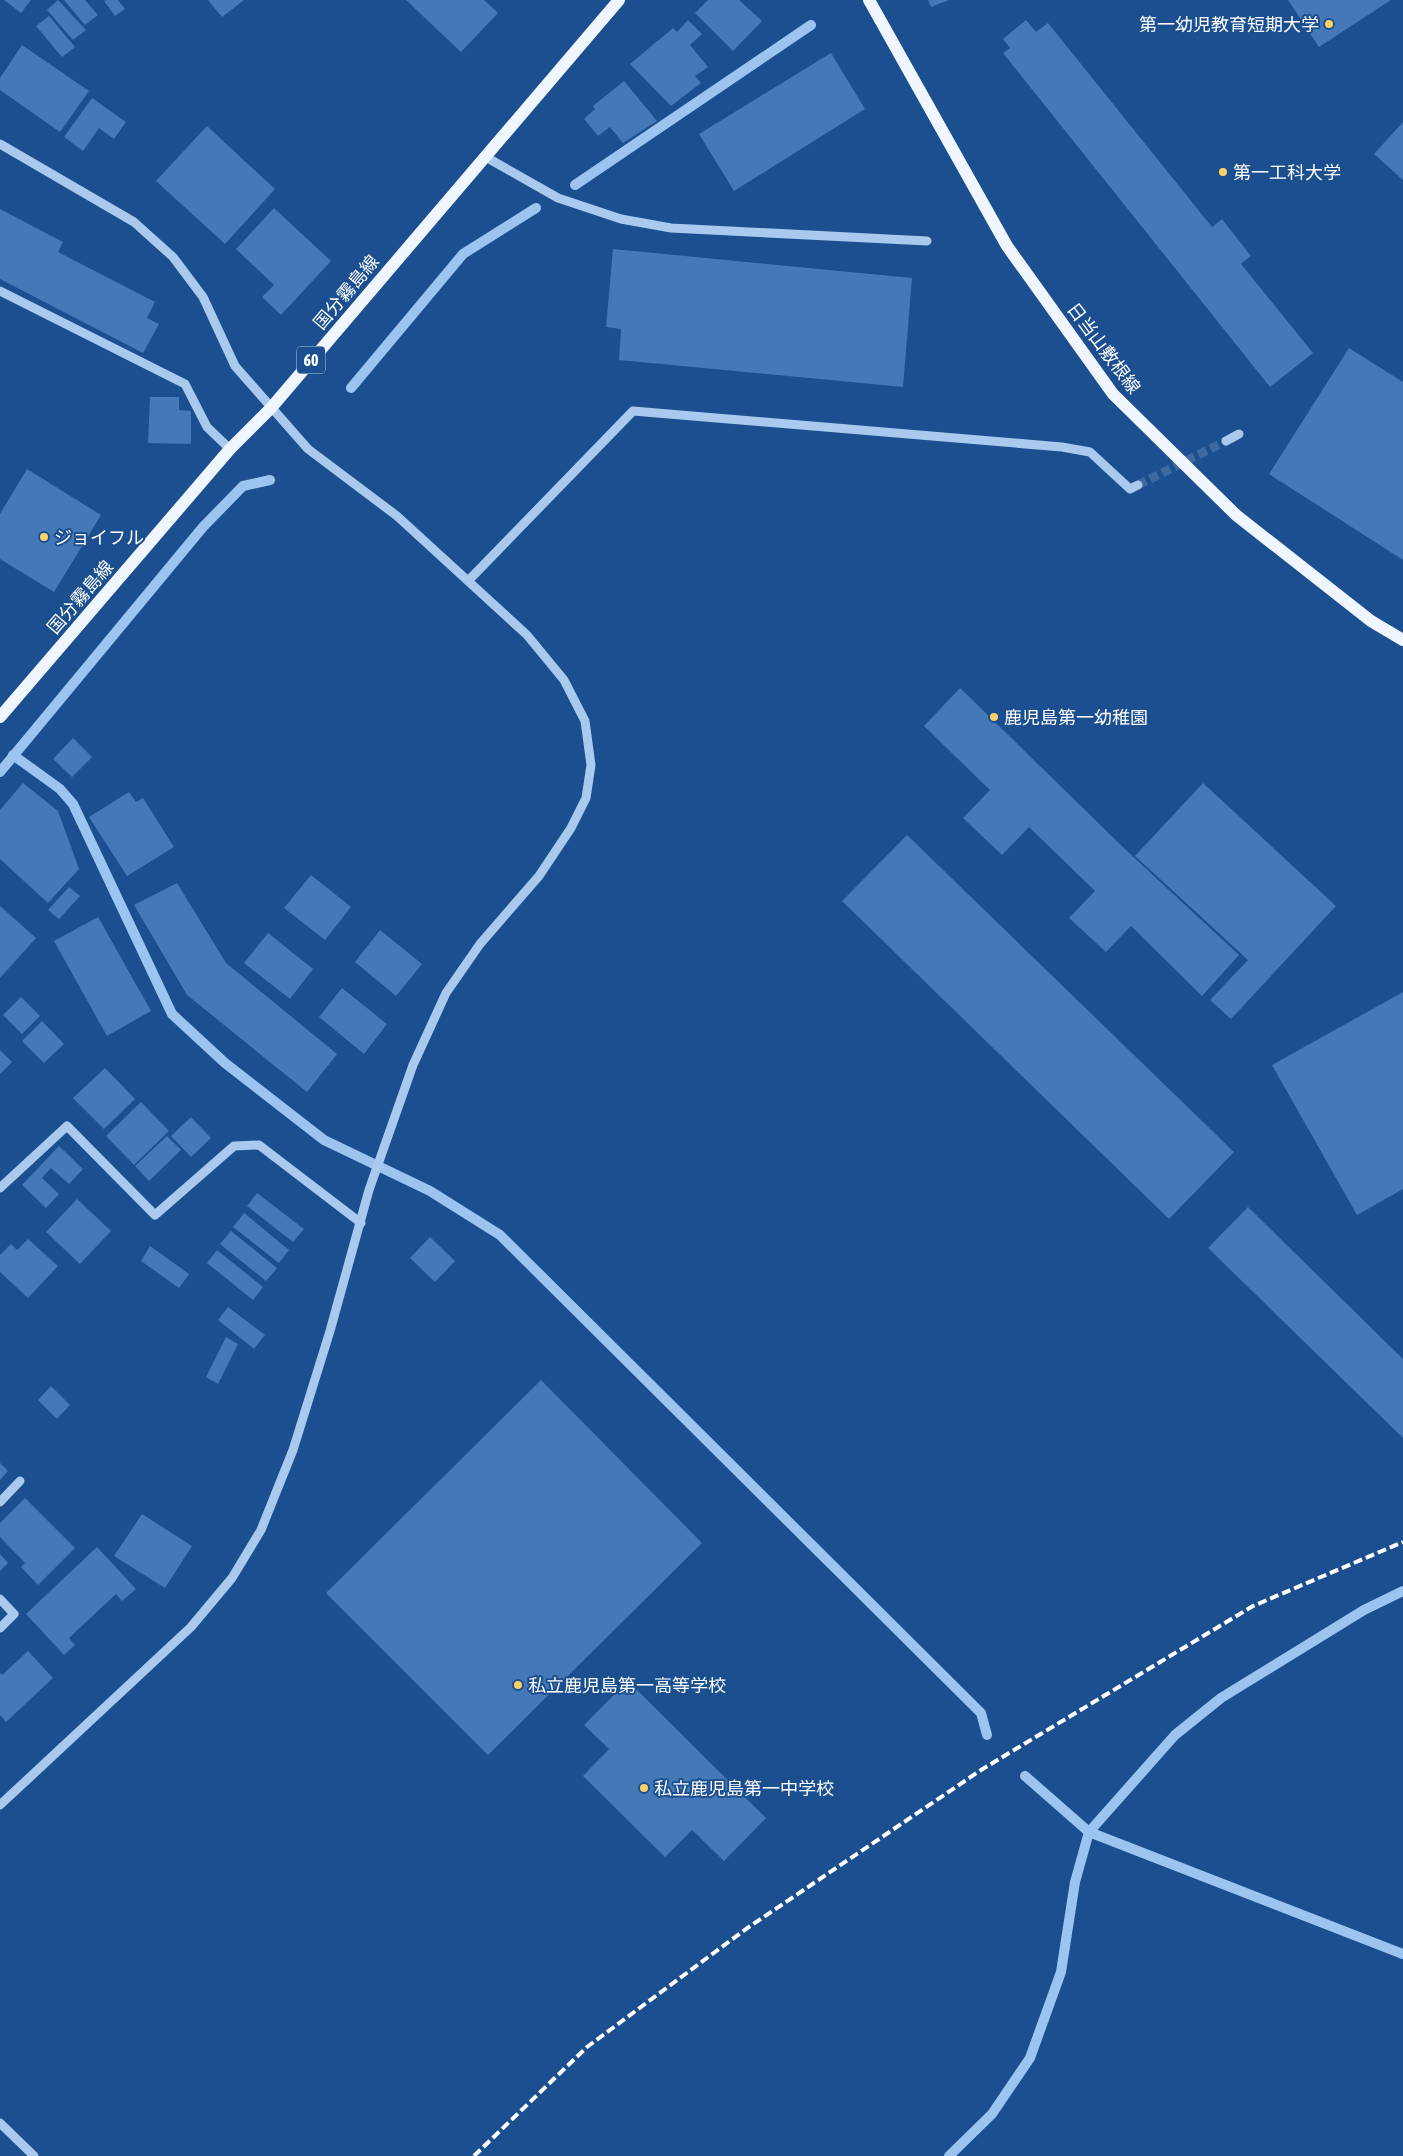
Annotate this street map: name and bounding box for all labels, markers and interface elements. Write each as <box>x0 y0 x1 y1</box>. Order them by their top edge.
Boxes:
place label: 第一幼児教育短期大学 <box>1139 14 1319 35</box>
marker: 第一幼児教育短期大学 <box>1323 18 1335 30</box>
place label: 第一工科大学 <box>1233 162 1341 183</box>
marker: 第一工科大学 <box>1217 166 1229 178</box>
street label: 国分霧島線 <box>309 251 383 333</box>
street label: 日当山敷根線 <box>1063 299 1145 397</box>
road number: 60 <box>297 346 325 374</box>
place label: ジョイフル <box>54 527 144 548</box>
marker: ジョイフル <box>38 531 50 543</box>
street label: 国分霧島線 <box>43 556 117 638</box>
place label: 鹿児島第一幼稚園 <box>1004 707 1148 728</box>
marker: 鹿児島第一幼稚園 <box>988 711 1000 723</box>
place label: 私立鹿児島第一高等学校 <box>528 1675 726 1696</box>
marker: 私立鹿児島第一高等学校 <box>512 1679 524 1691</box>
place label: 私立鹿児島第一中学校 <box>654 1778 834 1799</box>
marker: 私立鹿児島第一中学校 <box>638 1782 650 1794</box>

